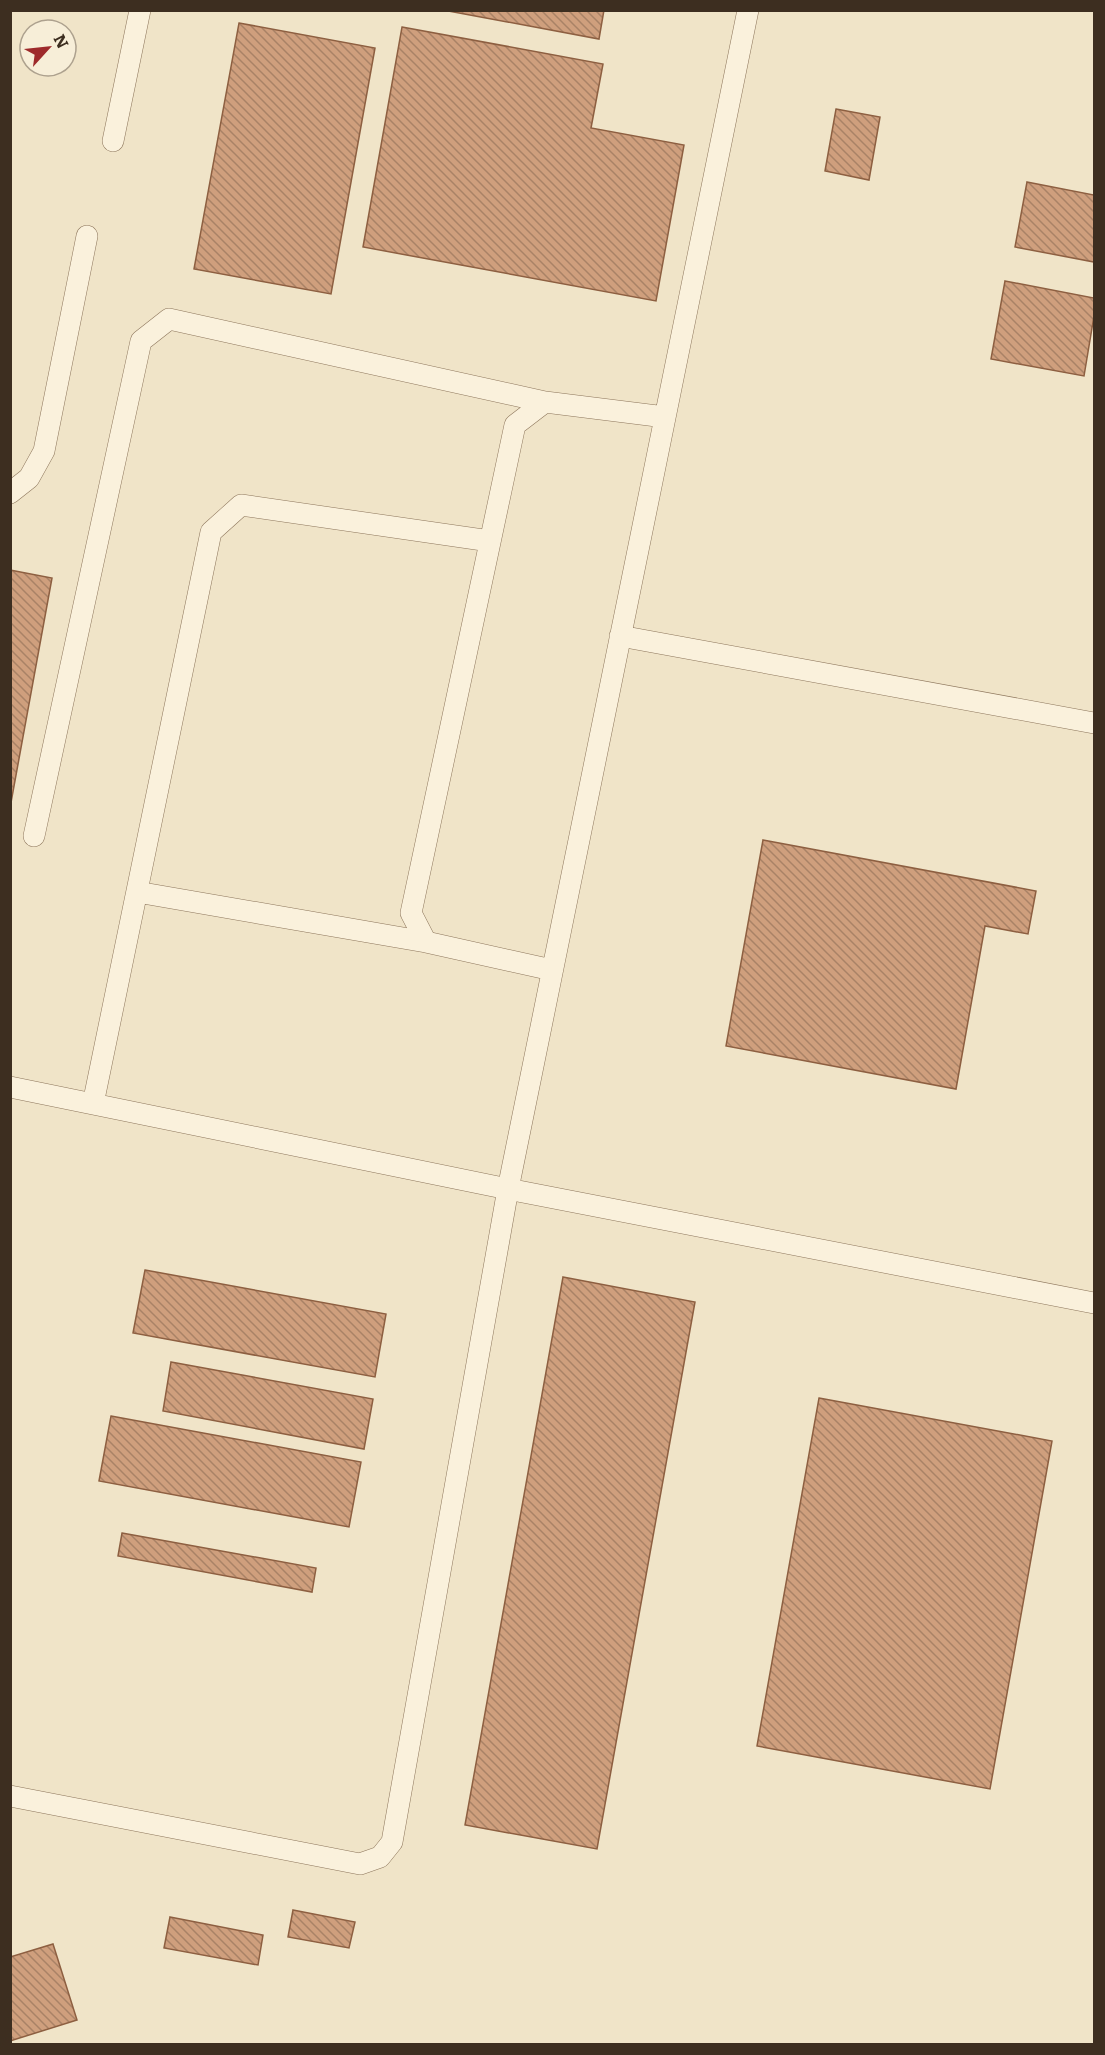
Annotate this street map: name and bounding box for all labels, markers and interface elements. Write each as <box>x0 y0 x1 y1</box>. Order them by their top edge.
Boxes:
north arrow <box>18 18 78 78</box>
text: N <box>49 29 76 52</box>

